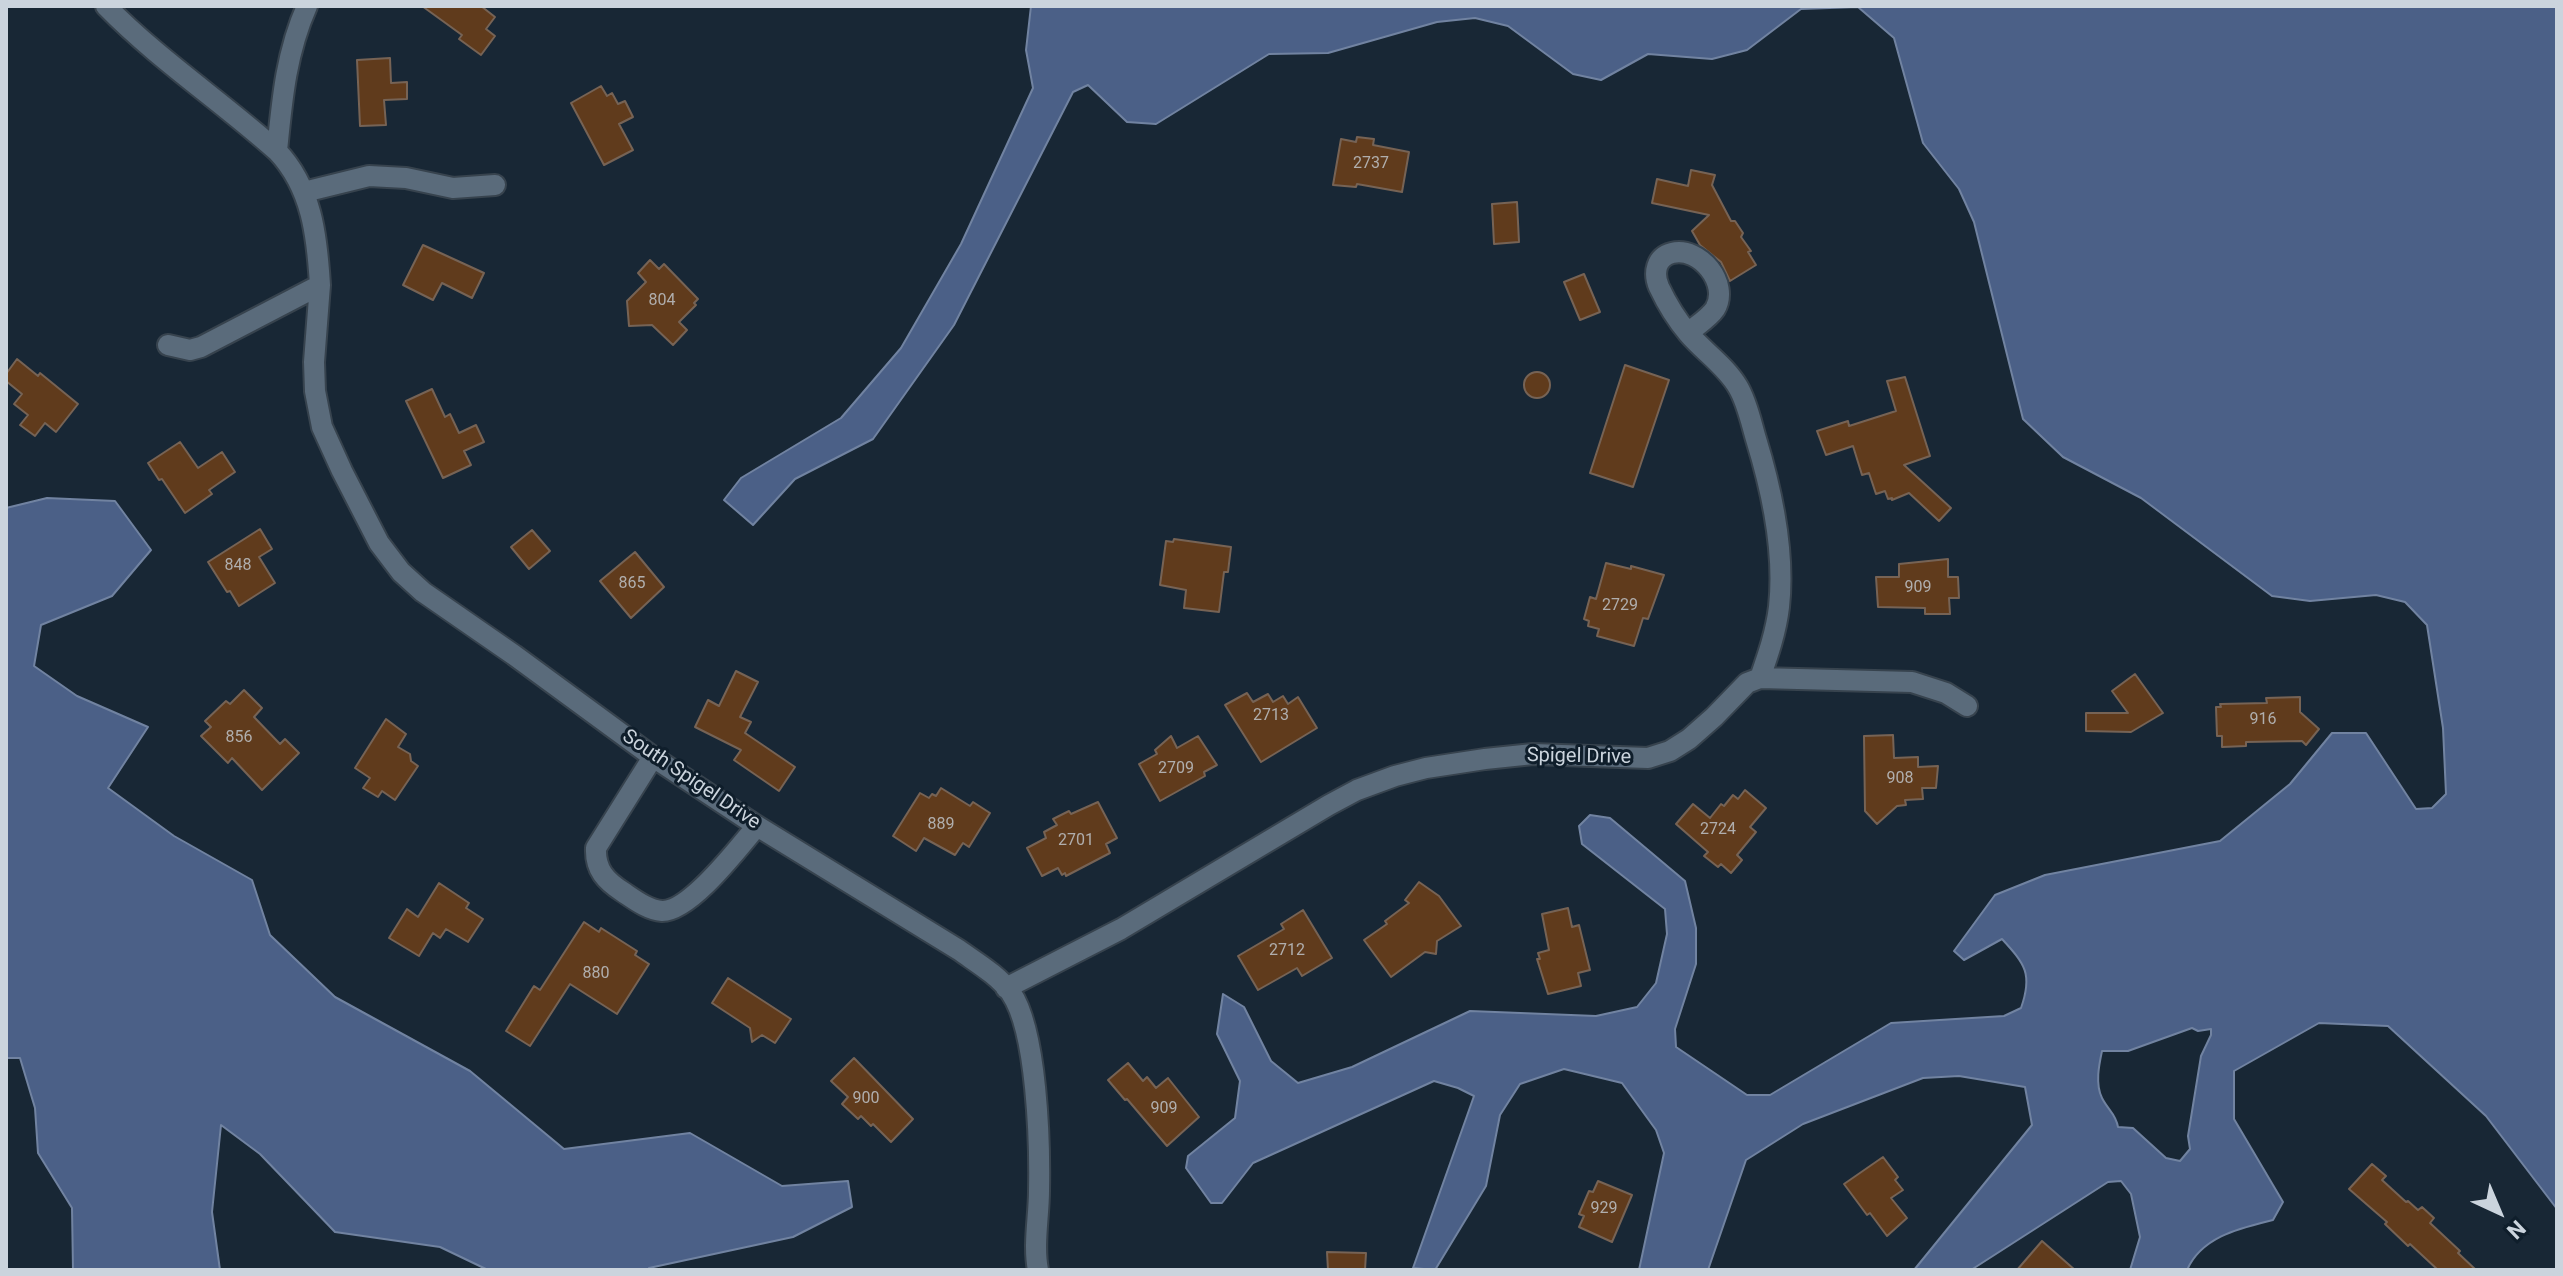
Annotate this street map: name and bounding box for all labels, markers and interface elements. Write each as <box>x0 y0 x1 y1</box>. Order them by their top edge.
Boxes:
house number: 2737 <box>1353 154 1389 174</box>
house number: 804 <box>649 291 675 311</box>
house number: 848 <box>225 556 251 576</box>
house number: 865 <box>619 574 645 594</box>
house number: 909 <box>1905 578 1931 598</box>
house number: 2729 <box>1602 596 1638 616</box>
house number: 2713 <box>1253 706 1289 726</box>
house number: 916 <box>2250 710 2276 730</box>
street label: South Spigel Drive <box>617 725 765 835</box>
house number: 856 <box>226 728 252 748</box>
street label: Spigel Drive <box>1527 744 1631 770</box>
house number: 2709 <box>1158 759 1194 779</box>
house number: 908 <box>1887 769 1913 789</box>
house number: 889 <box>928 815 954 835</box>
house number: 2724 <box>1700 820 1736 840</box>
house number: 2701 <box>1058 831 1094 851</box>
house number: 2712 <box>1269 941 1305 961</box>
house number: 880 <box>583 964 609 984</box>
house number: 900 <box>853 1089 879 1109</box>
house number: 909 <box>1151 1099 1177 1119</box>
north arrow <box>2459 1172 2539 1252</box>
house number: 929 <box>1591 1199 1617 1219</box>
text: N <box>2502 1215 2530 1244</box>

